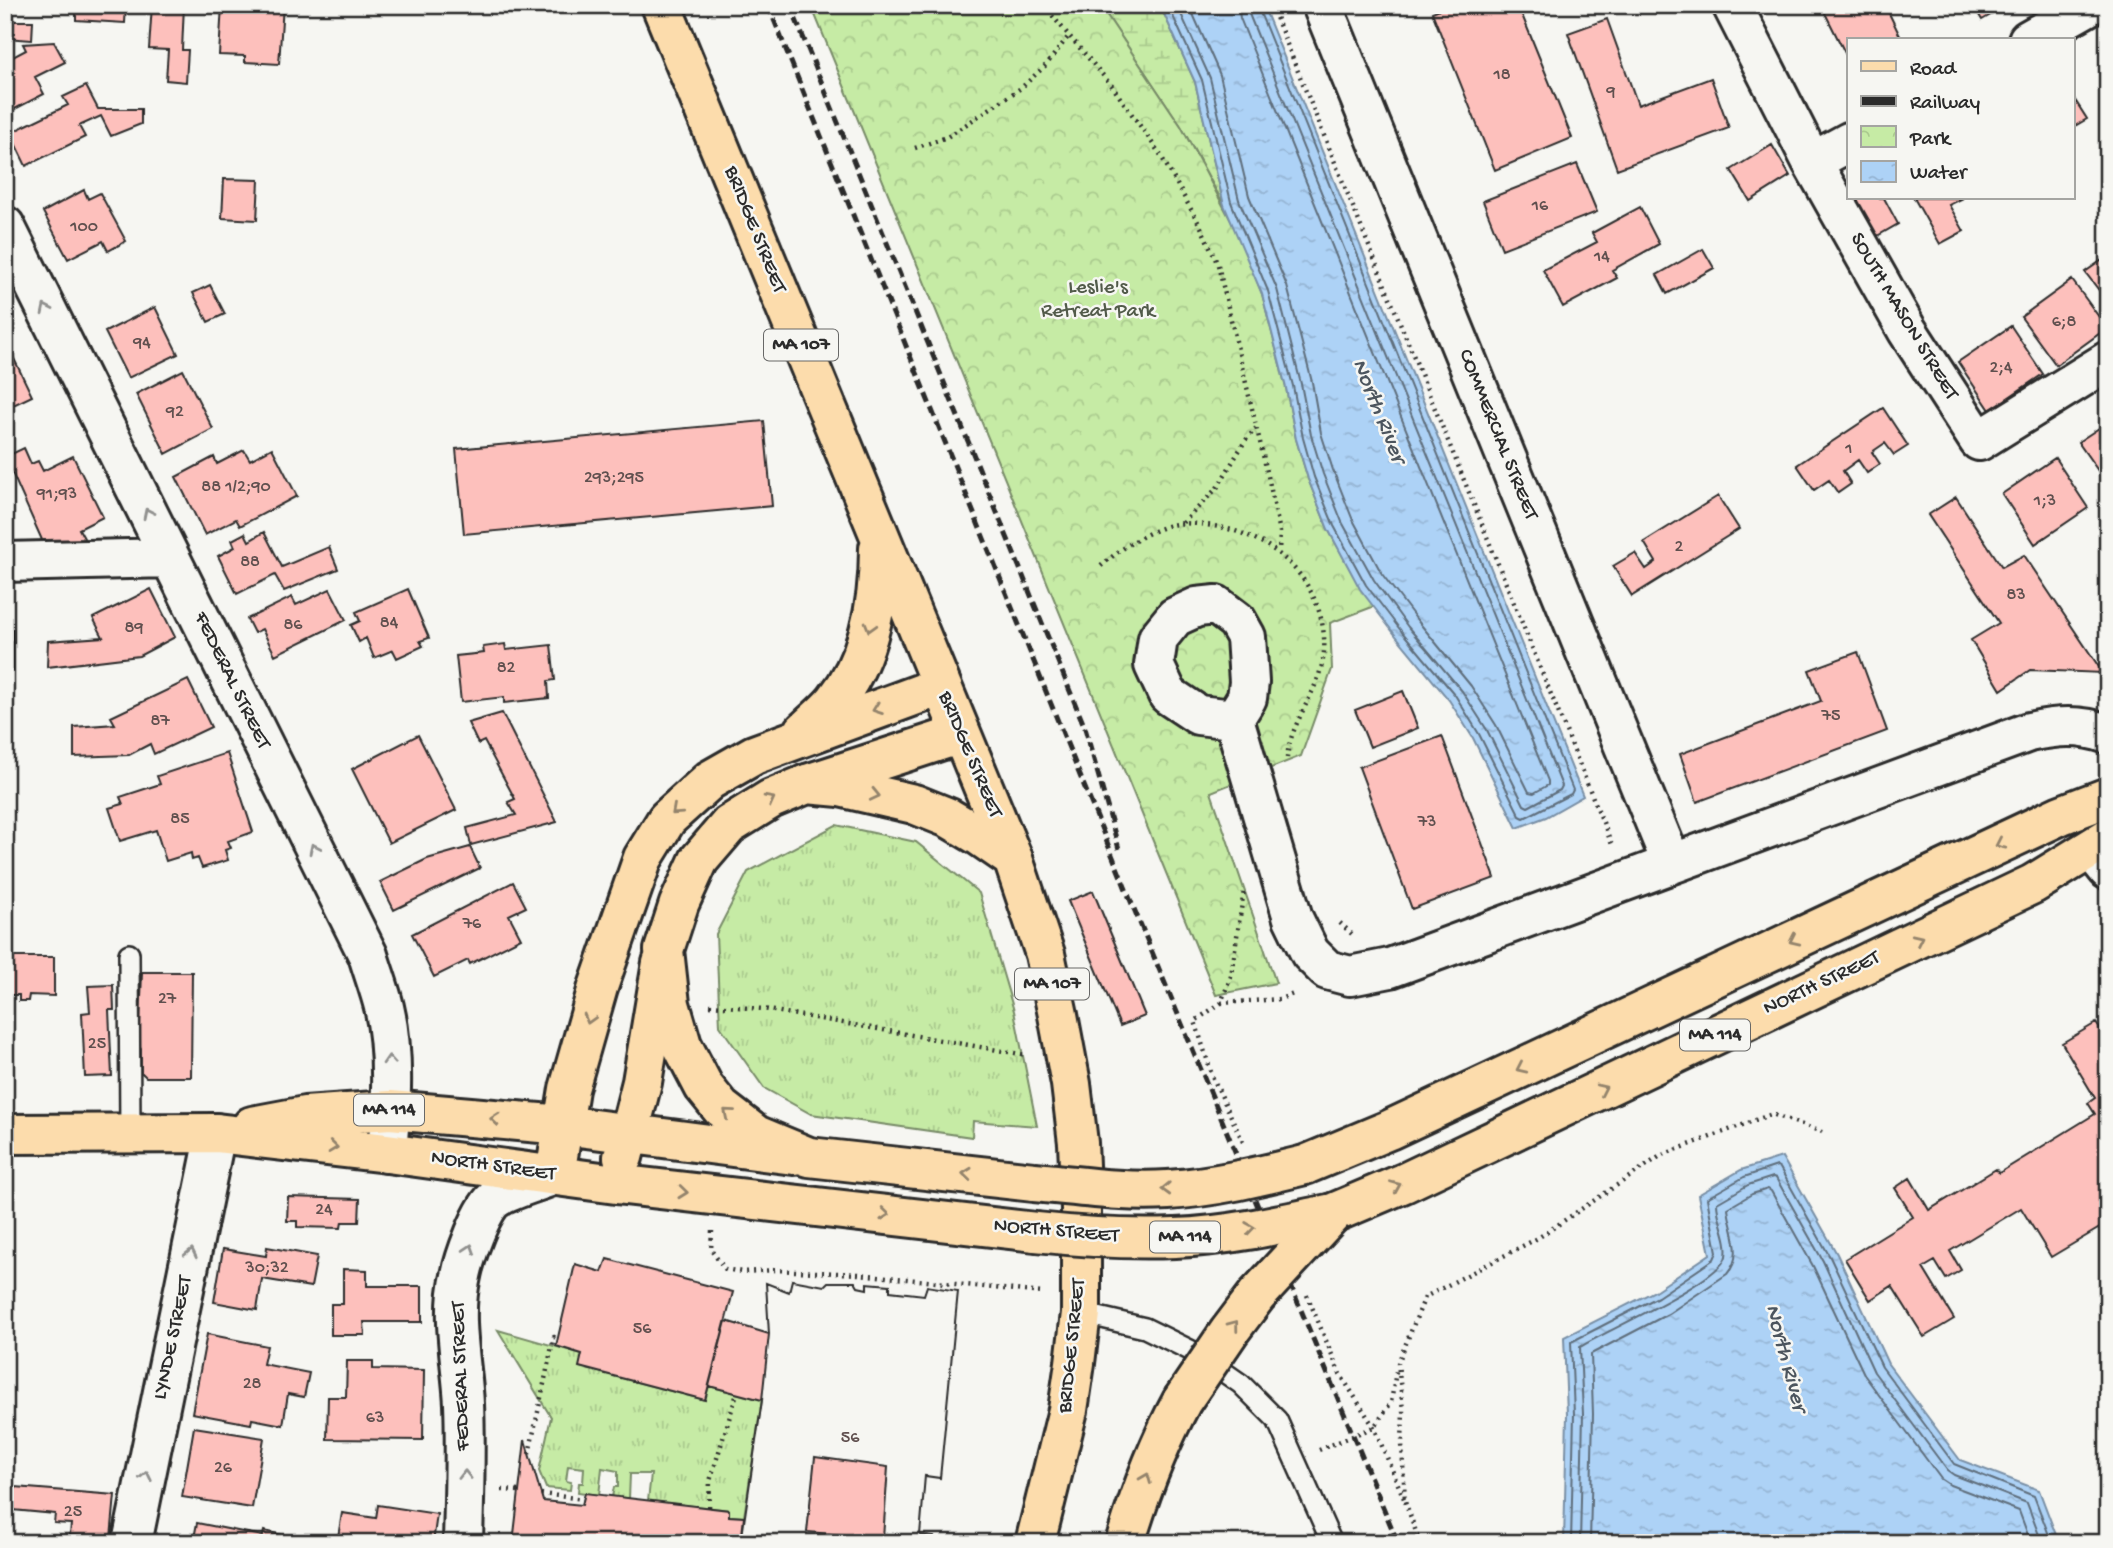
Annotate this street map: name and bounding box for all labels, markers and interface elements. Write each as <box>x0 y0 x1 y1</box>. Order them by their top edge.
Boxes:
legend <box>1847 38 2074 200</box>
text: Road <box>1910 58 1958 83</box>
house number: 18 <box>1492 65 1511 86</box>
house number: 9 <box>1605 82 1616 103</box>
text: Railway <box>1910 92 1980 117</box>
text: Park <box>1909 128 1953 153</box>
street label: BRIDGE STREET <box>717 162 791 298</box>
text: Water <box>1910 162 1968 187</box>
house number: 16 <box>1531 196 1549 217</box>
house number: 100 <box>69 217 98 238</box>
street label: SOUTH MASON STREET <box>1843 229 1963 406</box>
house number: 14 <box>1593 247 1610 268</box>
park label: Leslie's Retreat Park <box>1041 276 1158 325</box>
one-way arrow <box>41 304 55 316</box>
house number: 6;8 <box>2052 312 2076 333</box>
road number: MA 107 <box>764 330 838 360</box>
house number: 94 <box>132 333 151 354</box>
street label: COMMERCIAL STREET <box>1451 346 1543 525</box>
water label: North River <box>1345 355 1413 471</box>
house number: 2;4 <box>1990 358 2013 379</box>
house number: 92 <box>165 402 184 423</box>
house number: 1 <box>1844 439 1853 460</box>
house number: 293;295 <box>584 468 644 489</box>
house number: 88 1/2;90 <box>201 477 271 498</box>
house number: 91;93 <box>36 484 77 505</box>
house number: 1;3 <box>2033 491 2056 512</box>
one-way arrow <box>142 508 156 520</box>
house number: 2 <box>1675 537 1684 558</box>
house number: 88 <box>240 552 260 573</box>
house number: 83 <box>2006 585 2026 606</box>
street label: FEDERAL STREET <box>187 607 275 755</box>
house number: 84 <box>380 613 399 634</box>
house number: 86 <box>284 615 303 636</box>
house number: 89 <box>125 618 143 639</box>
one-way arrow <box>864 621 879 633</box>
house number: 82 <box>497 658 516 679</box>
street label: BRIDGE STREET <box>931 687 1007 823</box>
one-way arrow <box>871 701 883 715</box>
house number: 75 <box>1821 706 1840 727</box>
house number: 87 <box>150 711 170 732</box>
one-way arrow <box>869 786 881 801</box>
one-way arrow <box>763 795 775 809</box>
one-way arrow <box>671 803 684 815</box>
house number: 85 <box>170 809 190 830</box>
house number: 73 <box>1417 812 1436 833</box>
one-way arrow <box>1995 836 2007 850</box>
one-way arrow <box>309 843 323 855</box>
house number: 76 <box>462 914 482 935</box>
one-way arrow <box>1789 932 1801 946</box>
one-way arrow <box>1911 933 1923 947</box>
street label: NORTH STREET <box>1760 946 1885 1022</box>
road number: MA 107 <box>1015 968 1089 1000</box>
house number: 27 <box>158 989 177 1010</box>
one-way arrow <box>582 1012 597 1024</box>
road number: MA 114 <box>1680 1020 1750 1050</box>
house number: 25 <box>88 1034 106 1055</box>
one-way arrow <box>382 1055 397 1066</box>
one-way arrow <box>1516 1060 1528 1074</box>
one-way arrow <box>1595 1083 1607 1097</box>
road number: MA 114 <box>354 1094 424 1126</box>
one-way arrow <box>723 1108 736 1121</box>
one-way arrow <box>489 1112 500 1127</box>
one-way arrow <box>327 1139 338 1154</box>
street label: NORTH STREET <box>429 1146 558 1188</box>
one-way arrow <box>961 1167 972 1182</box>
one-way arrow <box>1389 1181 1401 1195</box>
one-way arrow <box>1160 1182 1171 1197</box>
one-way arrow <box>678 1184 689 1199</box>
house number: 24 <box>315 1200 333 1221</box>
one-way arrow <box>879 1207 890 1222</box>
street label: NORTH STREET <box>992 1214 1120 1250</box>
one-way arrow <box>1244 1221 1256 1236</box>
road number: MA 114 <box>1150 1222 1220 1252</box>
one-way arrow <box>462 1243 476 1256</box>
one-way arrow <box>183 1247 198 1259</box>
house number: 30;32 <box>244 1258 289 1279</box>
street label: LYNDE STREET <box>149 1273 200 1402</box>
street label: BRIDGE STREET <box>1053 1277 1093 1415</box>
street label: FEDERAL STREET <box>447 1300 477 1452</box>
water label: North River <box>1758 1302 1813 1419</box>
house number: 56 <box>633 1319 652 1340</box>
one-way arrow <box>1226 1320 1239 1332</box>
house number: 28 <box>243 1374 261 1395</box>
house number: 63 <box>366 1408 384 1429</box>
house number: 56 <box>841 1428 860 1449</box>
house number: 26 <box>214 1458 233 1479</box>
one-way arrow <box>457 1469 473 1479</box>
one-way arrow <box>137 1470 152 1482</box>
one-way arrow <box>1138 1472 1152 1484</box>
house number: 25 <box>64 1502 82 1523</box>

